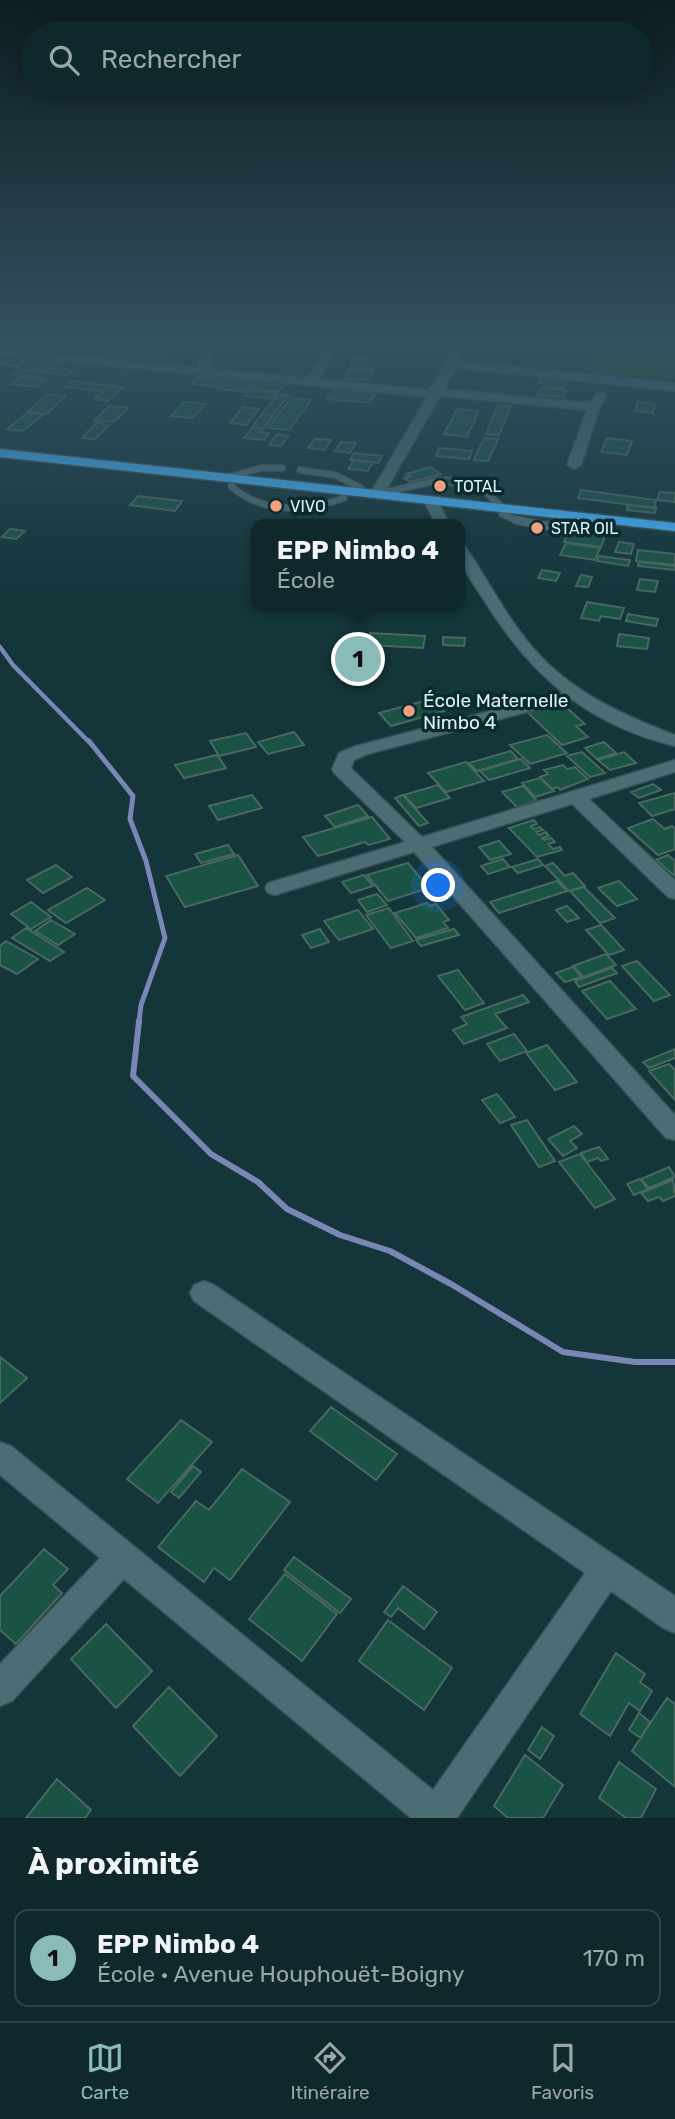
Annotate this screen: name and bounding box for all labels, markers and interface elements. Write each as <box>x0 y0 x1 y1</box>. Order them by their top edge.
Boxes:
search box <box>21 21 654 98</box>
icon: search <box>45 41 83 79</box>
text: Rechercher <box>101 44 241 75</box>
place label: TOTAL <box>454 477 501 496</box>
marker: TOTAL <box>432 478 448 494</box>
place label: VIVO <box>290 497 326 516</box>
marker: VIVO <box>268 498 284 514</box>
popup <box>251 519 465 610</box>
place label: STAR OIL <box>551 519 618 538</box>
marker: STAR OIL <box>529 520 545 536</box>
text: EPP Nimbo 4 <box>277 535 439 566</box>
text: École <box>277 566 335 594</box>
pin: 1 <box>335 633 381 685</box>
place label: École Maternelle Nimbo 4 <box>423 689 569 734</box>
marker: École Maternelle Nimbo 4 <box>401 703 417 719</box>
your location <box>421 868 455 902</box>
text: À proximité <box>28 1846 199 1882</box>
text: EPP Nimbo 4 <box>97 1929 259 1960</box>
text: 1 <box>47 1944 59 1972</box>
text: 170 m <box>583 1944 645 1972</box>
text: École · Avenue Houphouët-Boigny <box>97 1960 465 1988</box>
tab: Carte <box>81 2039 129 2104</box>
tab: Itinéraire <box>290 2039 370 2104</box>
tab: Favoris <box>531 2039 594 2104</box>

